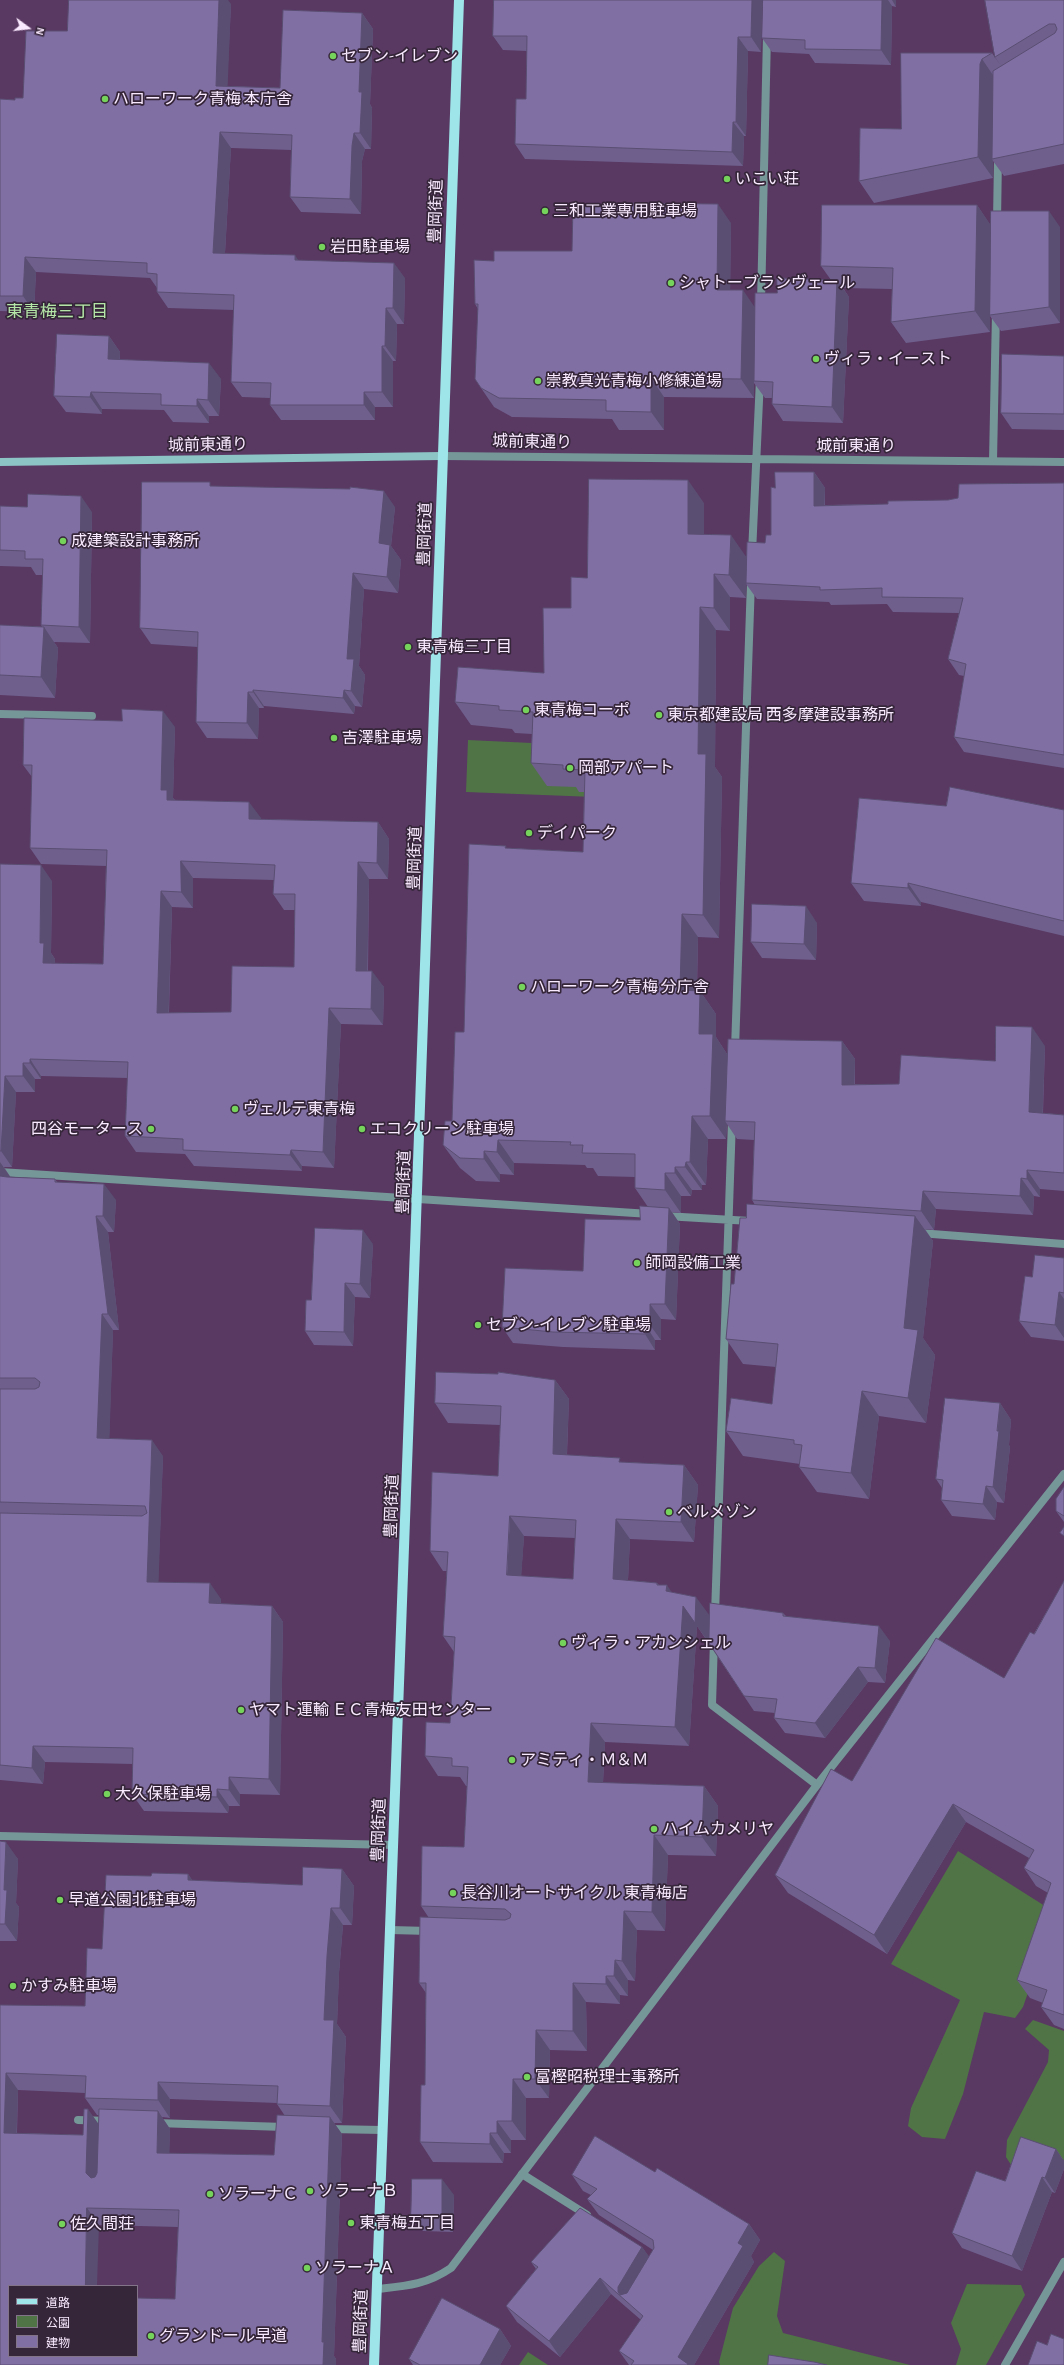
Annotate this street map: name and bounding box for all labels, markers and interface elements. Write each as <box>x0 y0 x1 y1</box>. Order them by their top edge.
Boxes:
north arrow <box>8 8 48 48</box>
text: N <box>34 26 46 36</box>
place label: セブン-イレブン <box>341 46 458 66</box>
marker: セブン-イレブン <box>328 51 338 61</box>
place label: ハローワーク青梅 本庁舎 <box>113 89 292 109</box>
marker: ハローワーク青梅 本庁舎 <box>100 94 110 104</box>
place label: いこい荘 <box>735 169 799 189</box>
marker: いこい荘 <box>722 174 732 184</box>
street label: 豊岡街道 <box>425 179 447 243</box>
place label: 三和工業専用駐車場 <box>553 201 697 221</box>
marker: 三和工業専用駐車場 <box>540 206 550 216</box>
place label: 岩田駐車場 <box>330 237 410 257</box>
marker: 岩田駐車場 <box>317 242 327 252</box>
place label: シャトーブランヴェール <box>679 273 855 293</box>
marker: シャトーブランヴェール <box>666 278 676 288</box>
district label: 東青梅三丁目 <box>6 302 108 322</box>
place label: ヴィラ・イースト <box>824 349 952 369</box>
marker: ヴィラ・イースト <box>811 354 821 364</box>
place label: 崇教真光青梅小修練道場 <box>546 371 722 391</box>
marker: 崇教真光青梅小修練道場 <box>533 376 543 386</box>
street label: 城前東通り <box>492 432 572 452</box>
street label: 城前東通り <box>168 435 248 455</box>
street label: 城前東通り <box>816 436 896 456</box>
street label: 豊岡街道 <box>414 502 436 566</box>
place label: 成建築設計事務所 <box>71 531 199 551</box>
marker: 成建築設計事務所 <box>58 536 68 546</box>
place label: 東青梅三丁目 <box>416 637 512 657</box>
marker: 東青梅三丁目 <box>403 642 413 652</box>
place label: 東青梅コーポ <box>534 700 630 720</box>
marker: 東青梅コーポ <box>521 705 531 715</box>
place label: 東京都建設局 西多摩建設事務所 <box>667 705 894 725</box>
marker: 東京都建設局 西多摩建設事務所 <box>654 710 664 720</box>
place label: 吉澤駐車場 <box>342 728 422 748</box>
marker: 吉澤駐車場 <box>329 733 339 743</box>
place label: 岡部アパート <box>578 758 674 778</box>
marker: 岡部アパート <box>565 763 575 773</box>
place label: デイパーク <box>537 823 617 843</box>
street label: 豊岡街道 <box>404 826 426 890</box>
marker: デイパーク <box>524 828 534 838</box>
place label: ハローワーク青梅 分庁舎 <box>530 977 709 997</box>
marker: ハローワーク青梅 分庁舎 <box>517 982 527 992</box>
place label: ヴェルテ東青梅 <box>243 1099 355 1119</box>
marker: ヴェルテ東青梅 <box>230 1104 240 1114</box>
place label: 四谷モータース <box>31 1119 143 1139</box>
place label: エコクリーン駐車場 <box>370 1119 514 1139</box>
marker: 四谷モータース <box>146 1124 156 1134</box>
marker: エコクリーン駐車場 <box>357 1124 367 1134</box>
street label: 豊岡街道 <box>393 1150 415 1214</box>
place label: 師岡設備工業 <box>645 1253 741 1273</box>
marker: 師岡設備工業 <box>632 1258 642 1268</box>
place label: セブン-イレブン駐車場 <box>486 1315 651 1335</box>
marker: セブン-イレブン駐車場 <box>473 1320 483 1330</box>
street label: 豊岡街道 <box>381 1474 403 1538</box>
place label: ベルメゾン <box>677 1502 757 1522</box>
marker: ベルメゾン <box>664 1507 674 1517</box>
place label: ヴィラ・アカンシェル <box>571 1633 731 1653</box>
marker: ヴィラ・アカンシェル <box>558 1638 568 1648</box>
place label: ヤマト運輸 ＥＣ青梅友田センター <box>249 1700 492 1720</box>
marker: ヤマト運輸 ＥＣ青梅友田センター <box>236 1705 246 1715</box>
place label: アミティ・Ｍ＆Ｍ <box>520 1750 648 1770</box>
marker: アミティ・Ｍ＆Ｍ <box>507 1755 517 1765</box>
place label: 大久保駐車場 <box>115 1784 211 1804</box>
marker: 大久保駐車場 <box>102 1789 112 1799</box>
street label: 豊岡街道 <box>368 1798 390 1862</box>
place label: ハイムカメリヤ <box>662 1819 774 1839</box>
marker: ハイムカメリヤ <box>649 1824 659 1834</box>
place label: 長谷川オートサイクル 東青梅店 <box>461 1883 688 1903</box>
marker: 長谷川オートサイクル 東青梅店 <box>448 1888 458 1898</box>
place label: 早道公園北駐車場 <box>68 1890 196 1910</box>
marker: 早道公園北駐車場 <box>55 1895 65 1905</box>
place label: かすみ駐車場 <box>21 1976 117 1996</box>
marker: かすみ駐車場 <box>8 1981 18 1991</box>
place label: 富樫昭税理士事務所 <box>535 2067 679 2087</box>
marker: 富樫昭税理士事務所 <box>522 2072 532 2082</box>
place label: ソラーナＢ <box>318 2181 398 2201</box>
place label: ソラーナＣ <box>218 2184 298 2204</box>
marker: ソラーナＢ <box>305 2186 315 2196</box>
marker: ソラーナＣ <box>205 2189 215 2199</box>
place label: 東青梅五丁目 <box>359 2213 455 2233</box>
place label: 佐久間荘 <box>70 2214 134 2234</box>
marker: 東青梅五丁目 <box>346 2218 356 2228</box>
marker: 佐久間荘 <box>57 2219 67 2229</box>
place label: ソラーナＡ <box>315 2258 395 2278</box>
marker: ソラーナＡ <box>302 2263 312 2273</box>
legend <box>8 2285 138 2357</box>
street label: 豊岡街道 <box>350 2289 372 2353</box>
text: 道路 <box>46 2297 70 2309</box>
text: 公園 <box>46 2317 70 2329</box>
place label: グランドール早道 <box>159 2326 287 2346</box>
marker: グランドール早道 <box>146 2331 156 2341</box>
text: 建物 <box>46 2337 70 2349</box>

